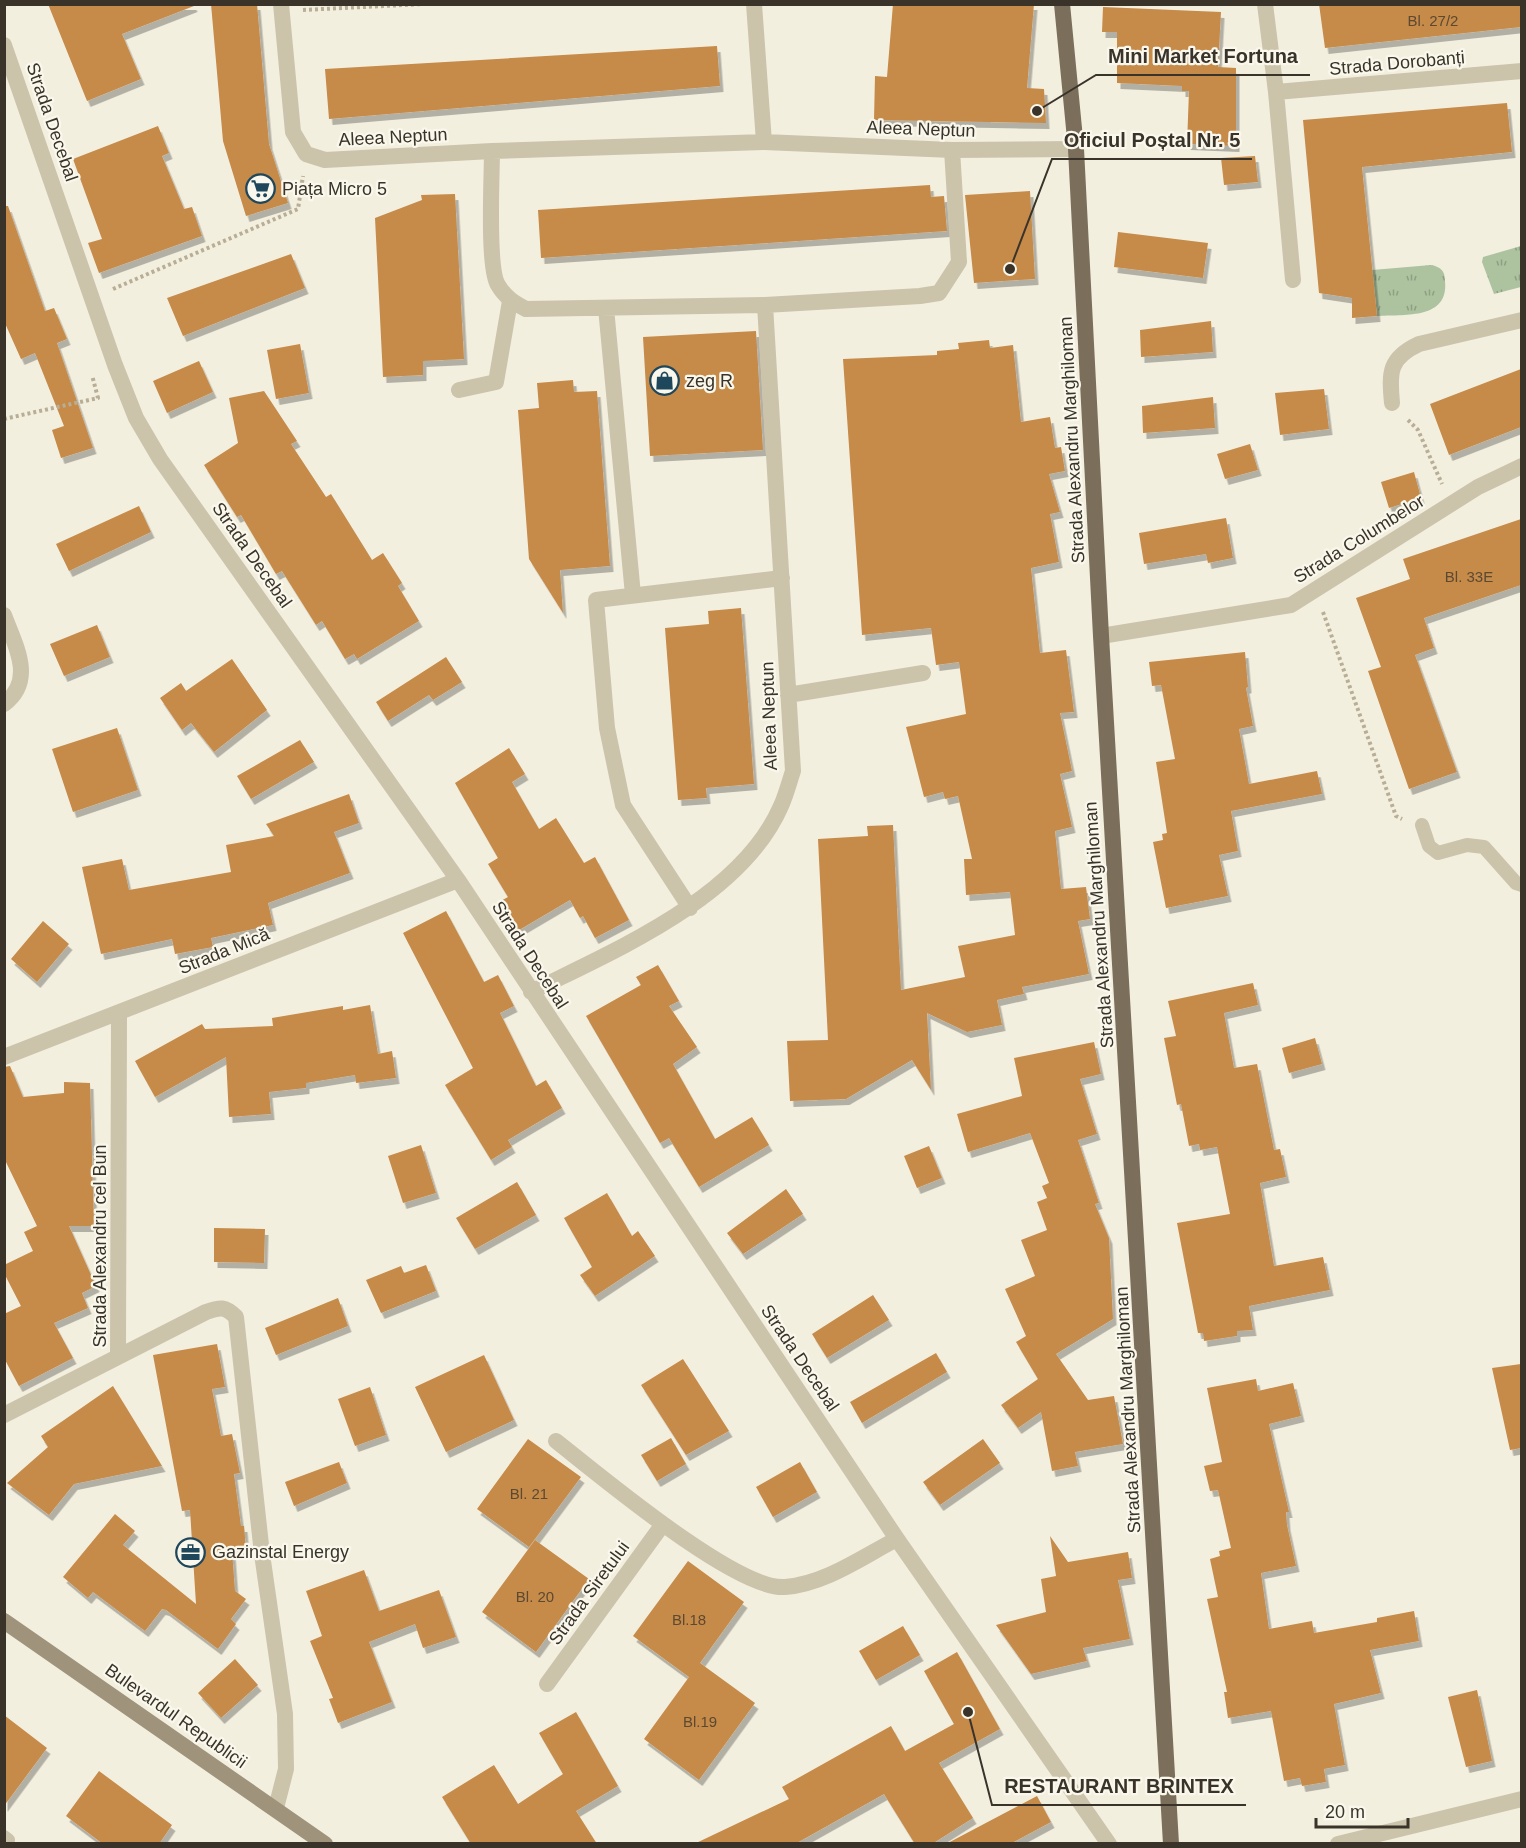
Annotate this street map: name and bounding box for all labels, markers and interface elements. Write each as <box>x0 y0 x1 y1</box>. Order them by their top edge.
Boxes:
house number: Bl. 27/2 <box>1408 12 1458 29</box>
callout: Mini Market Fortuna <box>1096 37 1310 75</box>
text: Mini Market Fortuna <box>1108 45 1299 67</box>
street label: Strada Dorobanți <box>1328 47 1466 79</box>
street label: Strada Decebal <box>22 60 82 184</box>
street label: Aleea Neptun <box>866 117 976 141</box>
callout: Oficiul Poștal Nr. 5 <box>1052 121 1252 159</box>
street label: Aleea Neptun <box>338 124 448 150</box>
text: Oficiul Poștal Nr. 5 <box>1064 129 1240 151</box>
supermarket icon: Piața Micro 5 <box>245 173 277 205</box>
place label: Piața Micro 5 <box>282 179 387 199</box>
street label: Strada Alexandru Marghiloman <box>1056 316 1088 564</box>
shop icon: zeg R <box>649 365 681 397</box>
place label: zeg R <box>686 371 733 391</box>
street label: Strada Columbelor <box>1290 491 1428 587</box>
street label: Strada Decebal <box>208 498 296 612</box>
house number: Bl. 33E <box>1445 568 1493 585</box>
street label: Aleea Neptun <box>757 661 781 771</box>
street label: Strada Alexandru Marghiloman <box>1080 801 1118 1049</box>
street label: Strada Decebal <box>488 898 572 1012</box>
street label: Strada Mică <box>176 923 273 978</box>
street label: Strada Alexandru cel Bun <box>90 1144 110 1348</box>
street label: Strada Alexandru Marghiloman <box>1112 1286 1144 1534</box>
street label: Strada Decebal <box>757 1301 843 1415</box>
house number: Bl. 21 <box>510 1485 548 1502</box>
office icon: Gazinstal Energy <box>175 1536 207 1568</box>
street label: Strada Siretului <box>545 1537 633 1649</box>
place label: Gazinstal Energy <box>212 1542 349 1562</box>
house number: Bl. 20 <box>516 1588 554 1605</box>
house number: Bl.18 <box>672 1611 706 1628</box>
street label: Bulevardul Republicii <box>101 1660 251 1772</box>
house number: Bl.19 <box>683 1713 717 1730</box>
callout: RESTAURANT BRINTEX <box>992 1767 1246 1805</box>
text: RESTAURANT BRINTEX <box>1004 1775 1234 1797</box>
scale bar <box>1316 1791 1408 1829</box>
text: 20 m <box>1325 1802 1365 1822</box>

